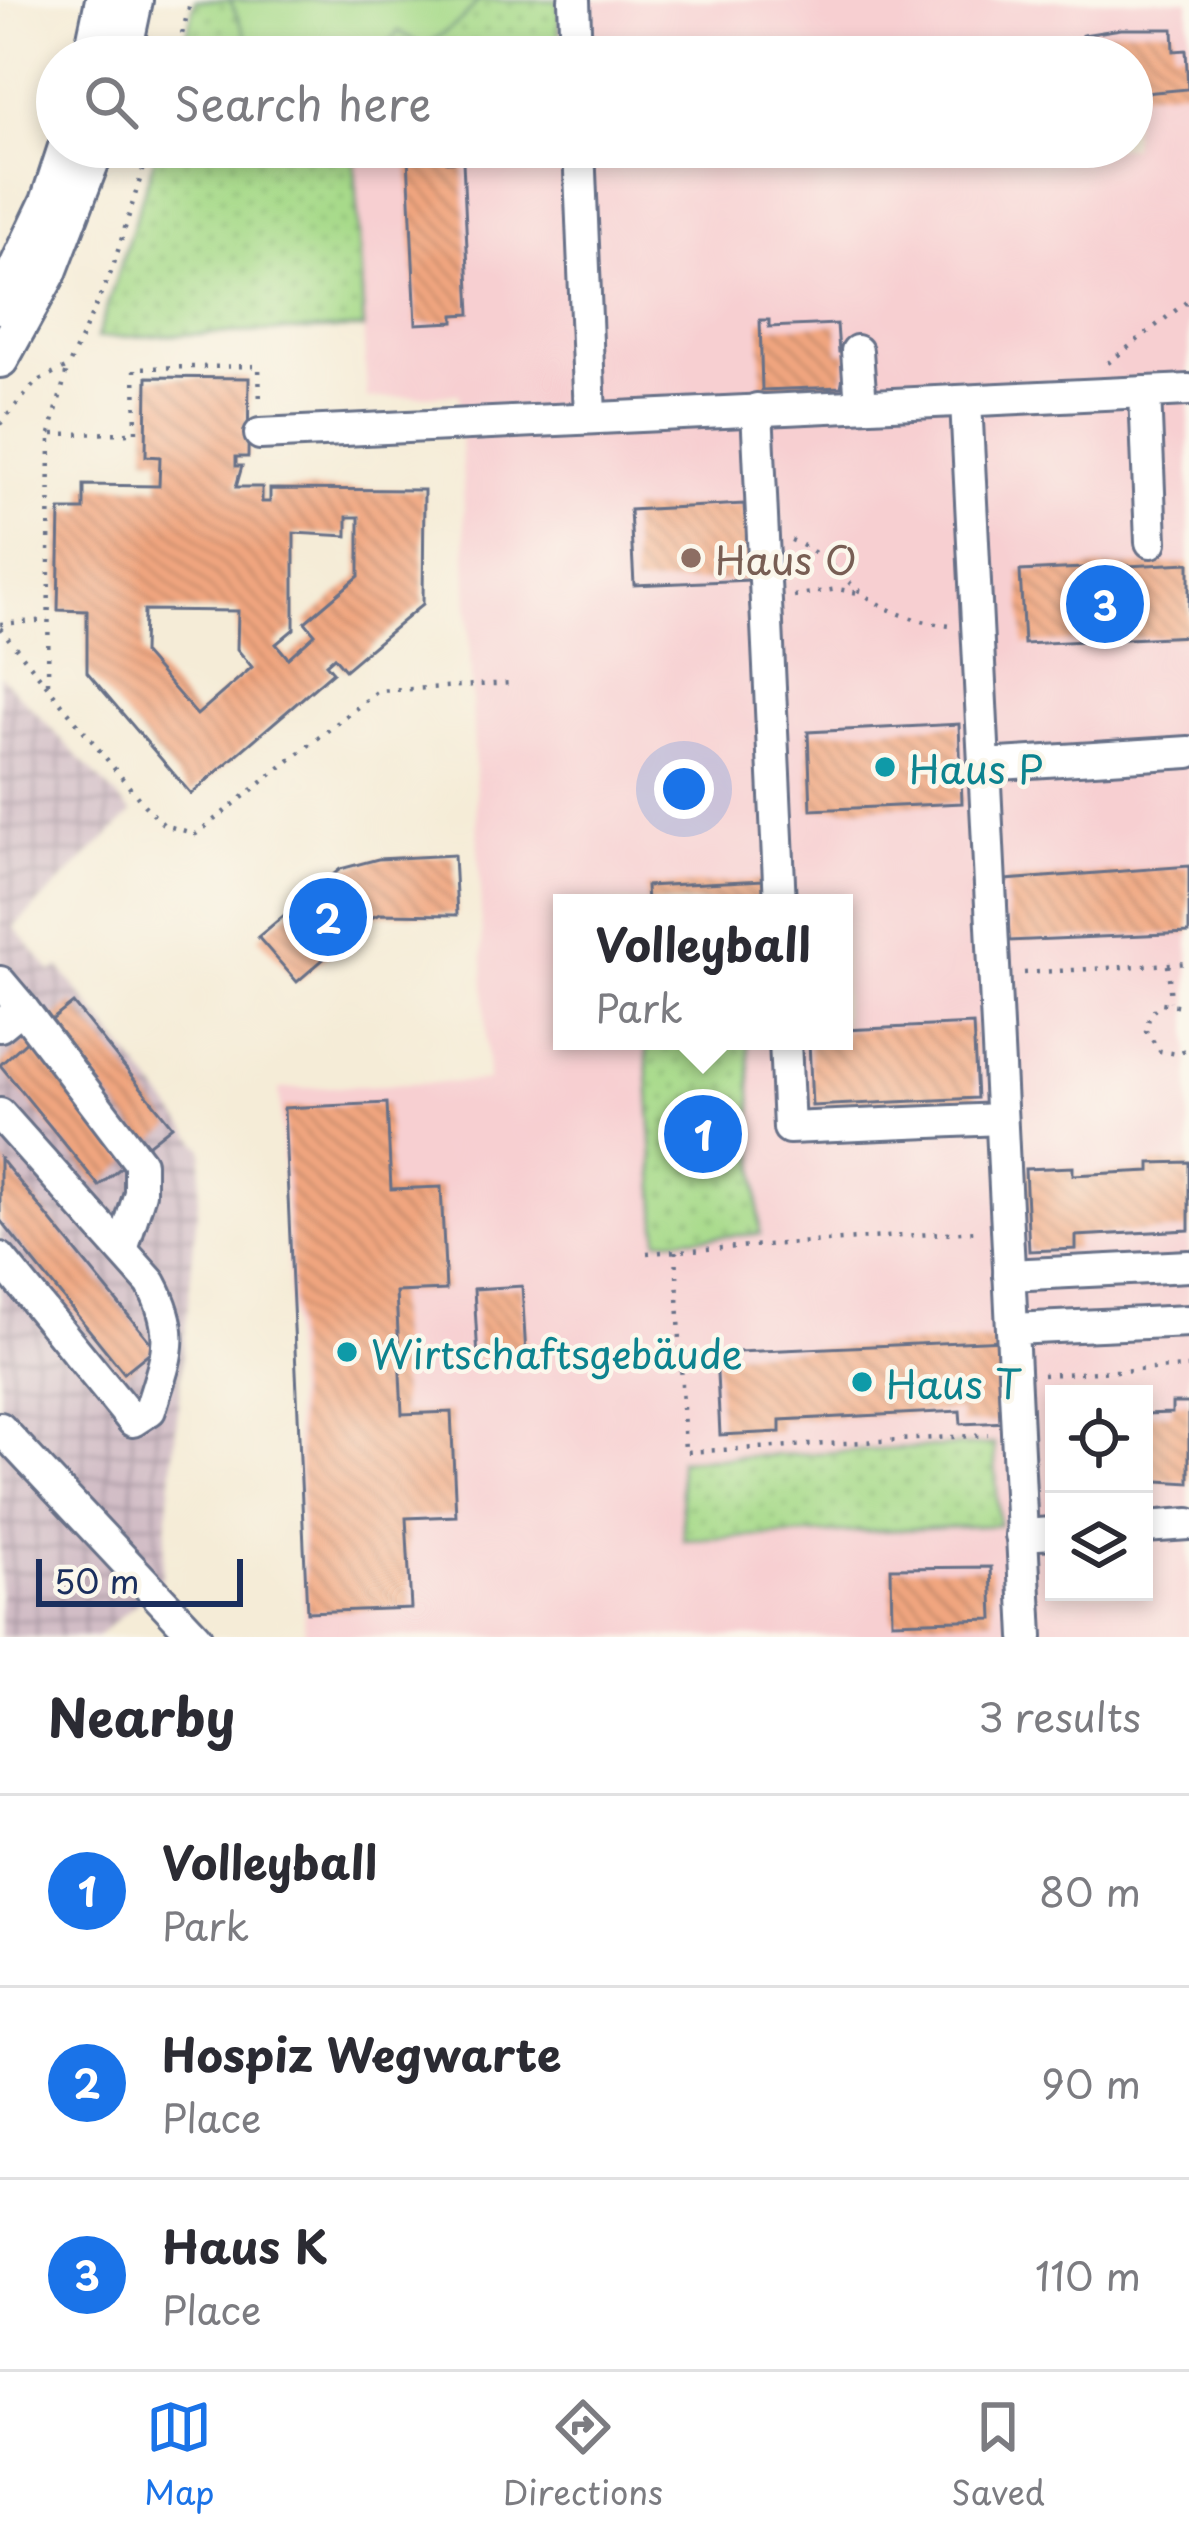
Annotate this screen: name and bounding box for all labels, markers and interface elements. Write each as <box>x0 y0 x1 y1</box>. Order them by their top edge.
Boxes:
search box <box>36 36 1153 168</box>
text: Search here <box>174 68 431 136</box>
icon: search <box>78 69 144 135</box>
place label: Haus O <box>715 529 857 588</box>
marker: Haus O <box>678 545 704 571</box>
pin: 3 <box>1066 559 1144 649</box>
place label: Haus P <box>909 738 1044 797</box>
marker: Haus P <box>872 754 898 780</box>
your location <box>654 759 714 819</box>
pin: 2 <box>289 872 367 962</box>
popup <box>553 894 853 1050</box>
text: Volleyball <box>596 909 810 977</box>
text: Park <box>596 977 683 1036</box>
pin: 1 <box>664 1089 742 1179</box>
place label: Wirtschaftsgebäude <box>371 1323 743 1382</box>
marker: Wirtschaftsgebäude <box>334 1339 360 1365</box>
place label: Haus T <box>886 1353 1022 1412</box>
marker: Haus T <box>849 1369 875 1395</box>
map controls <box>1045 1385 1153 1601</box>
button: locate <box>1045 1385 1153 1493</box>
button: layers <box>1045 1493 1153 1601</box>
scale bar <box>36 1553 243 1606</box>
text: 50 m <box>54 1555 140 1605</box>
text: Nearby <box>48 1677 235 1754</box>
text: 3 results <box>978 1686 1141 1745</box>
text: Volleyball <box>162 1827 377 1895</box>
text: 1 <box>78 1861 96 1920</box>
text: 80 m <box>1039 1861 1141 1920</box>
text: Park <box>162 1895 249 1954</box>
text: Hospiz Wegwarte <box>162 2019 561 2087</box>
text: 2 <box>73 2053 101 2112</box>
text: 90 m <box>1041 2053 1141 2112</box>
text: Place <box>162 2087 262 2146</box>
text: Haus K <box>162 2211 328 2279</box>
text: 3 <box>74 2245 100 2304</box>
text: 110 m <box>1035 2245 1141 2304</box>
text: Place <box>162 2279 262 2338</box>
tab: Map <box>144 2394 215 2516</box>
tab: Directions <box>503 2394 663 2516</box>
tab: Saved <box>951 2394 1045 2516</box>

